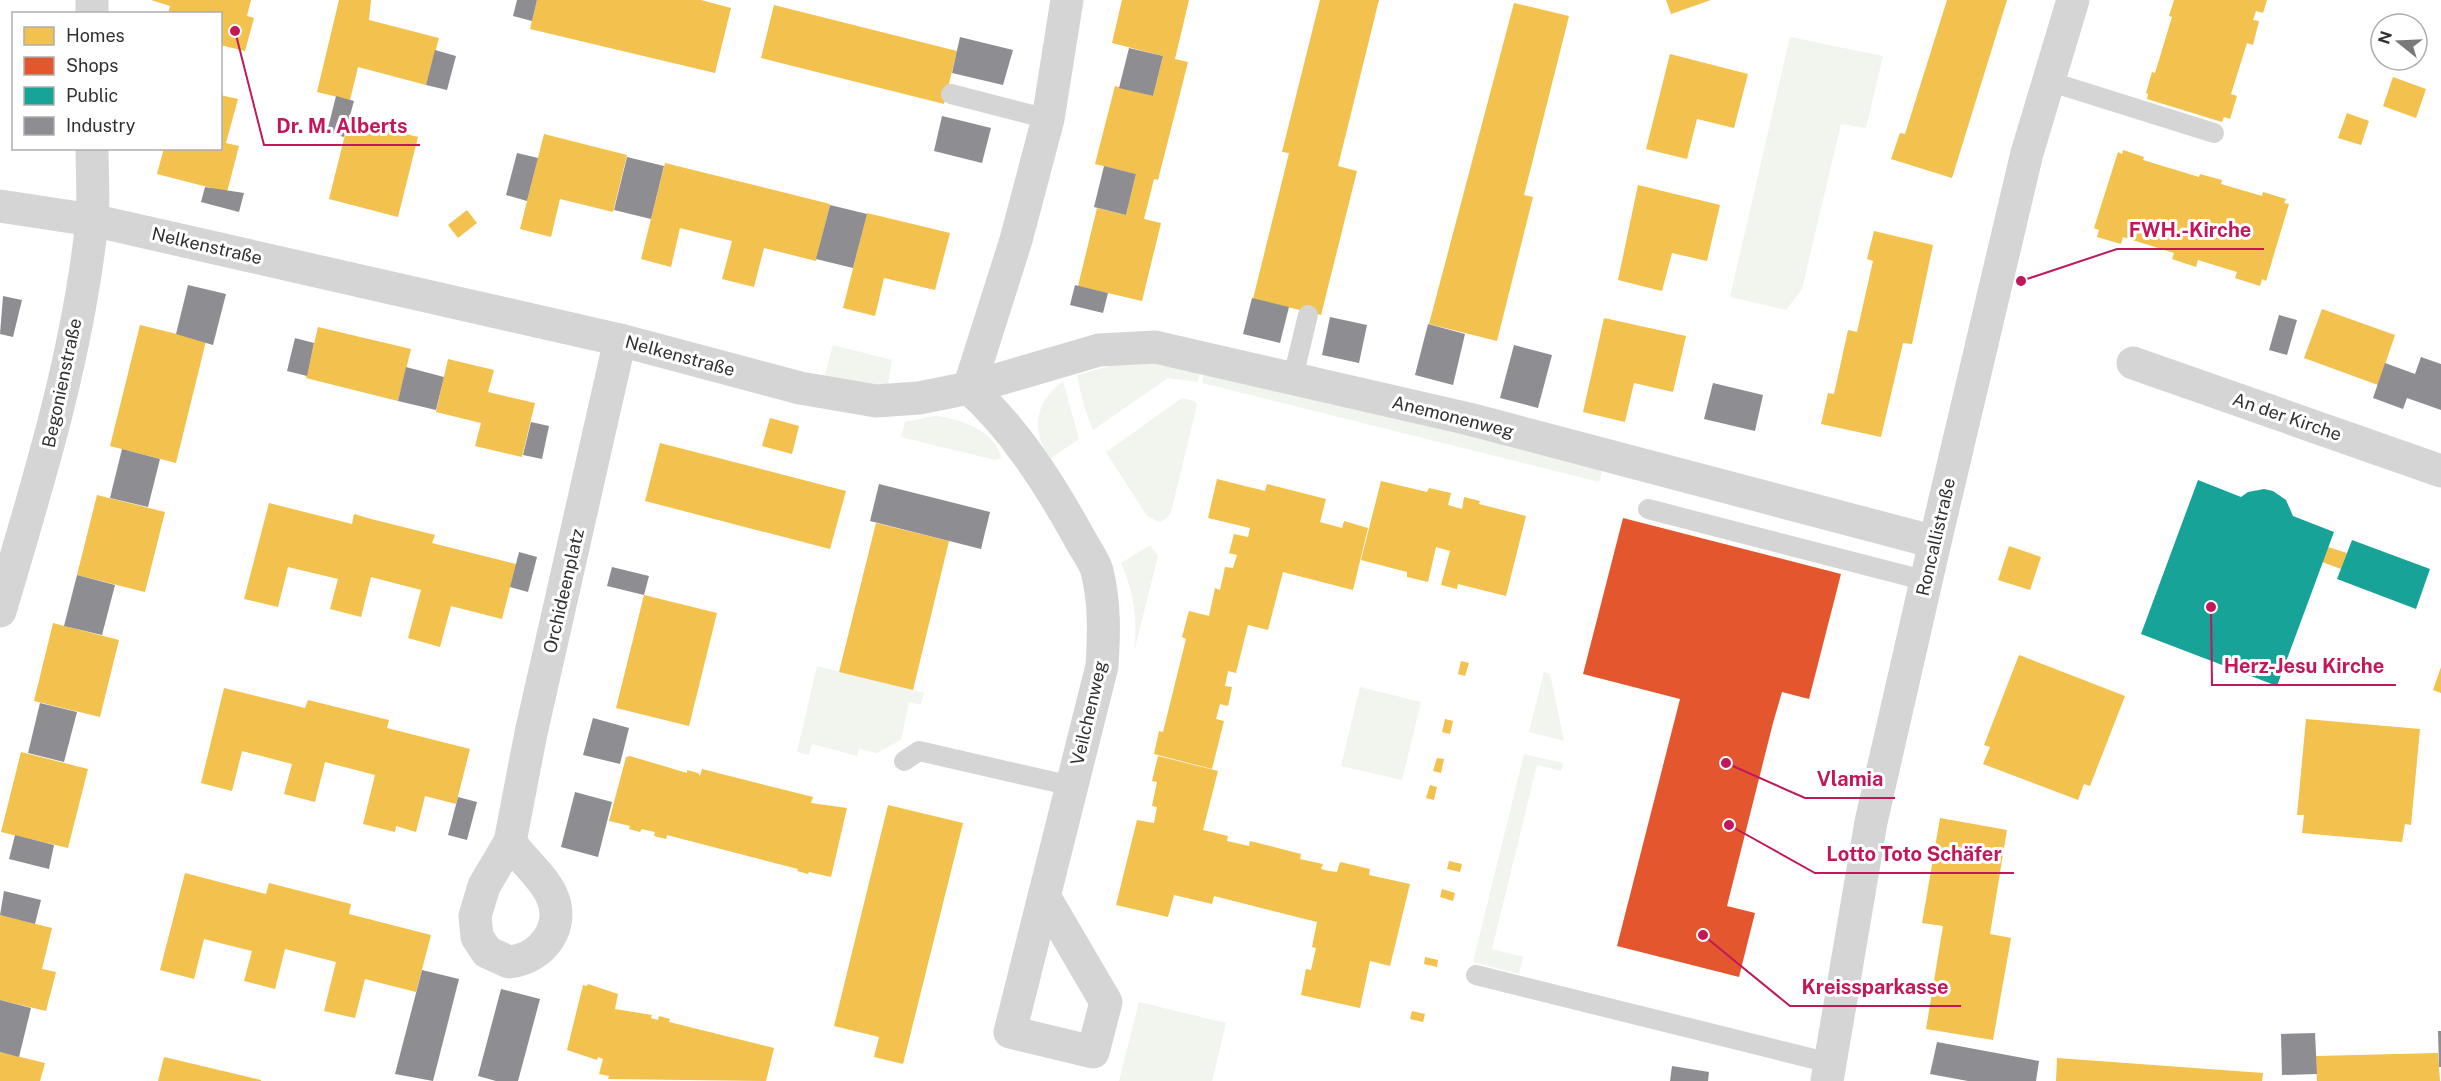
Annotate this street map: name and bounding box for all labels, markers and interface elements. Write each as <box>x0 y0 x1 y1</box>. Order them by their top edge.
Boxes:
legend <box>12 12 222 150</box>
north arrow <box>2369 12 2429 72</box>
text: Homes <box>66 25 125 46</box>
text: N <box>2374 29 2396 46</box>
text: Shops <box>66 55 118 76</box>
text: Public <box>66 85 118 106</box>
callout: Dr. M. Alberts <box>264 107 420 145</box>
text: Dr. M. Alberts <box>276 114 408 138</box>
text: Industry <box>66 115 136 136</box>
callout: FWH.-Kirche <box>2117 211 2264 249</box>
text: FWH.-Kirche <box>2129 218 2251 242</box>
street label: Nelkenstraße <box>150 223 264 268</box>
street label: Begonienstraße <box>38 316 86 450</box>
street label: Nelkenstraße <box>623 331 737 380</box>
street label: An der Kirche <box>2230 388 2344 445</box>
street label: Anemonenweg <box>1390 391 1516 442</box>
street label: Roncallistraße <box>1912 476 1959 598</box>
street label: Orchideenplatz <box>539 527 588 655</box>
callout: Herz-Jesu Kirche <box>2212 647 2396 685</box>
text: Herz-Jesu Kirche <box>2224 654 2384 678</box>
street label: Veilchenweg <box>1066 659 1111 767</box>
callout: Vlamia <box>1805 760 1895 798</box>
text: Vlamia <box>1817 767 1883 791</box>
callout: Lotto Toto Schäfer <box>1815 835 2014 873</box>
text: Lotto Toto Schäfer <box>1826 842 2002 866</box>
callout: Kreissparkasse <box>1790 968 1961 1006</box>
text: Kreissparkasse <box>1801 975 1949 999</box>

